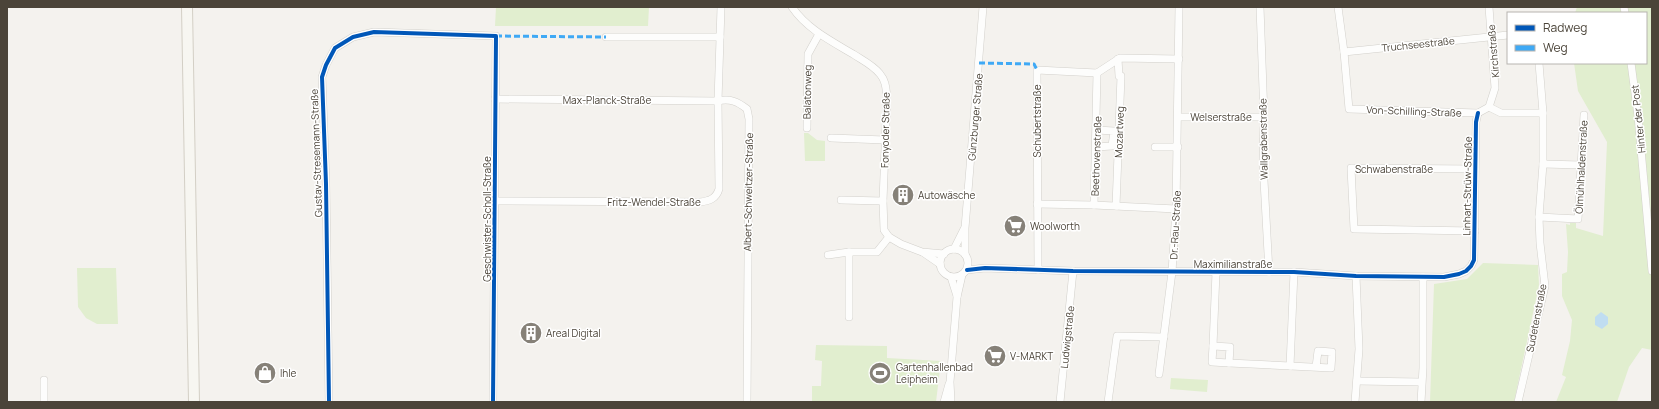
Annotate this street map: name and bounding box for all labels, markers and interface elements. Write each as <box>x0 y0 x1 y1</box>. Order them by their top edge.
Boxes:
legend <box>1507 12 1647 64</box>
text: Radweg <box>1543 19 1587 36</box>
street label: Kirchstraße <box>1484 24 1502 78</box>
street label: Truchseestraße <box>1381 33 1455 55</box>
text: Weg <box>1543 39 1568 56</box>
street label: Balatonweg <box>800 65 814 119</box>
street label: Günzburger Straße <box>964 72 986 161</box>
street label: Schubertstraße <box>1030 84 1044 158</box>
street label: Hinter der Post <box>1627 84 1649 154</box>
street label: Gustav-Stresemann-Straße <box>307 88 325 217</box>
street label: Fonyoder Straße <box>877 92 893 168</box>
street label: Max-Planck-Straße <box>563 93 651 107</box>
street label: Wallgrabenstraße <box>1255 98 1271 180</box>
street label: Von-Schilling-Straße <box>1366 102 1462 120</box>
street label: Mozartweg <box>1111 106 1127 158</box>
street label: Welserstraße <box>1190 110 1252 124</box>
street label: Beethovenstraße <box>1088 116 1104 196</box>
street label: Ölmühlhaldenstraße <box>1572 120 1590 214</box>
street label: Albert-Schweitzer-Straße <box>740 132 756 252</box>
street label: Linhart-Strüw-Straße <box>1459 136 1475 236</box>
street label: Geschwister-Scholl-Straße <box>480 156 494 282</box>
street label: Schwabenstraße <box>1355 162 1433 176</box>
building icon: Autowäsche <box>890 182 916 208</box>
place label: Autowäsche <box>918 188 975 202</box>
street label: Dr.-Rau-Straße <box>1166 190 1184 260</box>
street label: Fritz-Wendel-Straße <box>607 195 701 209</box>
supermarket icon: Woolworth <box>1002 213 1028 239</box>
place label: Woolworth <box>1030 219 1080 233</box>
street label: Maximilianstraße <box>1194 257 1272 271</box>
street label: Sudetenstraße <box>1523 282 1550 353</box>
street label: Ludwigstraße <box>1057 305 1077 369</box>
building icon: Areal Digital <box>518 320 544 346</box>
place label: Areal Digital <box>546 326 601 340</box>
supermarket icon: V-MARKT <box>982 343 1008 369</box>
place label: V-MARKT <box>1010 349 1053 363</box>
shop icon: Ihle <box>252 360 278 386</box>
sports icon: Gartenhallenbad Leipheim <box>867 360 893 386</box>
place label: Gartenhallenbad Leipheim <box>896 360 973 386</box>
place label: Ihle <box>280 366 297 380</box>

